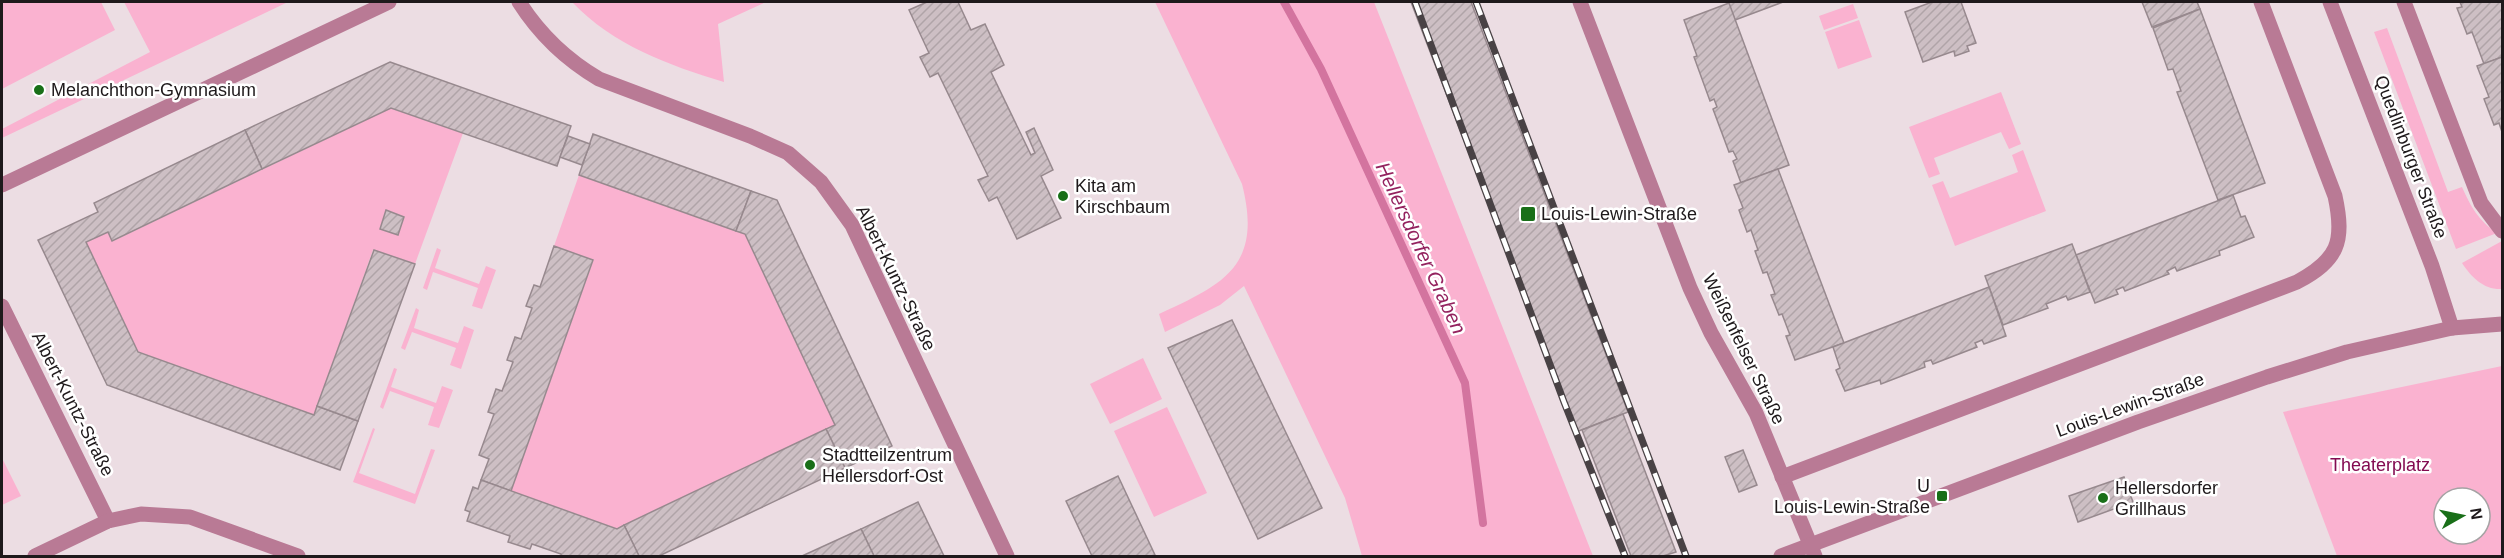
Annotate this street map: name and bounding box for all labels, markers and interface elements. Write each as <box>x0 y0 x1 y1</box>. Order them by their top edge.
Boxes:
street label: Quedlinburger Straße <box>2371 73 2451 241</box>
place label: Melanchthon-Gymnasium <box>51 80 256 100</box>
marker: Melanchthon-Gymnasium <box>32 83 46 97</box>
water label: Hellersdorfer Graben <box>1372 159 1470 337</box>
place label: Kita am Kirschbaum <box>1075 176 1170 217</box>
marker: Kita am Kirschbaum <box>1056 189 1070 203</box>
street label: Albert-Kuntz-Straße <box>852 202 940 354</box>
place label: Louis-Lewin-Straße <box>1541 204 1697 224</box>
marker: Louis-Lewin-Straße <box>1519 205 1537 223</box>
street label: Weißenfelser Straße <box>1699 271 1789 427</box>
street label: Albert-Kuntz-Straße <box>28 329 118 479</box>
street label: Louis-Lewin-Straße <box>2053 369 2207 441</box>
place label: Stadtteilzentrum Hellersdorf-Ost <box>822 445 952 486</box>
park label: Theaterplatz <box>2330 455 2430 475</box>
marker: Stadtteilzentrum Hellersdorf-Ost <box>803 458 817 472</box>
place label: U Louis-Lewin-Straße <box>1774 476 1930 517</box>
place label: Hellersdorfer Grillhaus <box>2115 478 2218 519</box>
north arrow <box>2432 486 2492 546</box>
marker: U Louis-Lewin-Straße <box>1935 489 1949 503</box>
marker: Hellersdorfer Grillhaus <box>2096 491 2110 505</box>
text: N <box>2467 507 2486 521</box>

